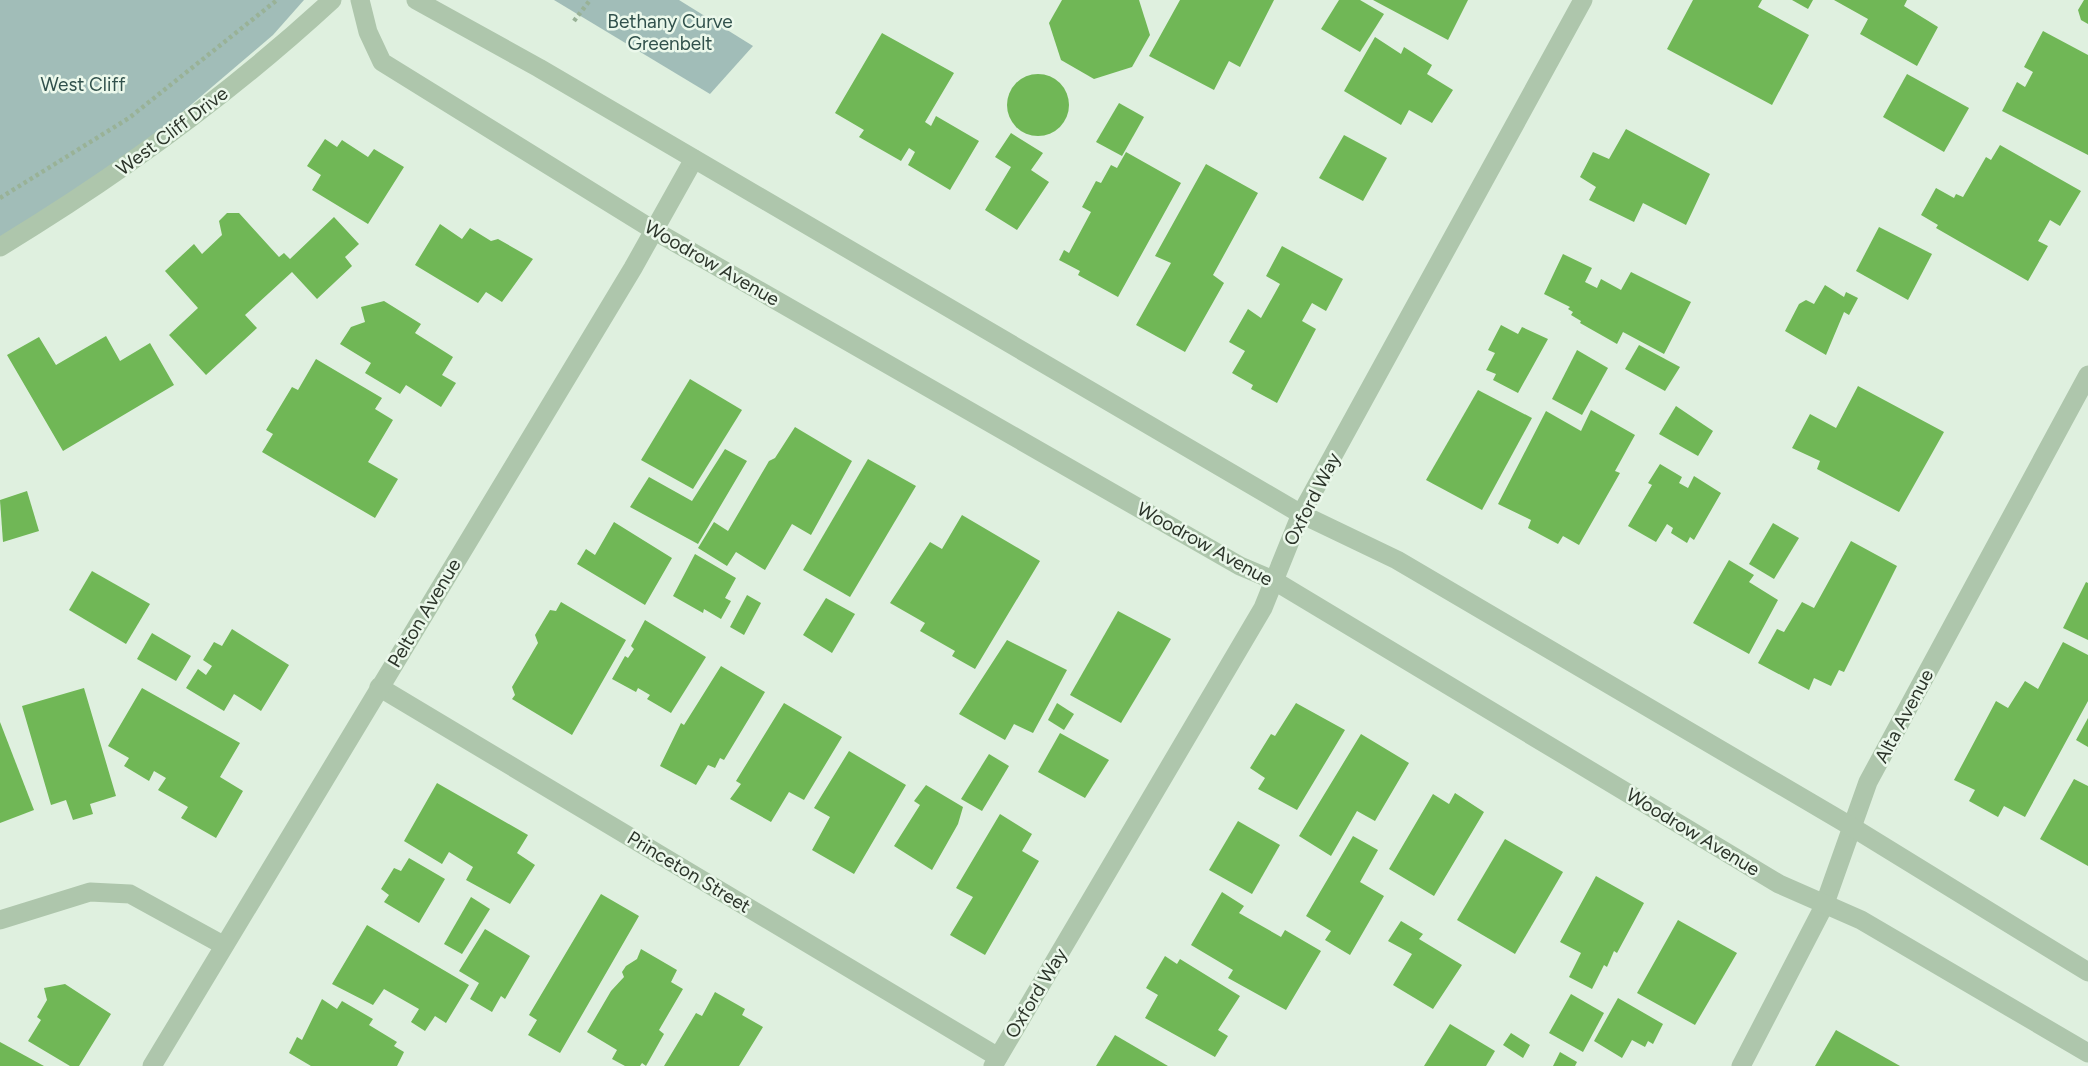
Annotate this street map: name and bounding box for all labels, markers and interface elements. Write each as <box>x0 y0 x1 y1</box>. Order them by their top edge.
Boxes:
park label: Bethany Curve Greenbelt <box>607 10 733 55</box>
park label: West Cliff <box>41 73 125 96</box>
street label: West Cliff Drive <box>112 82 232 180</box>
street label: Woodrow Avenue <box>641 215 783 311</box>
street label: Oxford Way <box>1279 449 1345 549</box>
street label: Woodrow Avenue <box>1133 497 1277 591</box>
street label: Pelton Avenue <box>382 554 466 672</box>
street label: Alta Avenue <box>1870 665 1938 767</box>
street label: Woodrow Avenue <box>1622 783 1764 881</box>
street label: Princeton Street <box>623 826 755 918</box>
street label: Oxford Way <box>1000 944 1072 1042</box>

